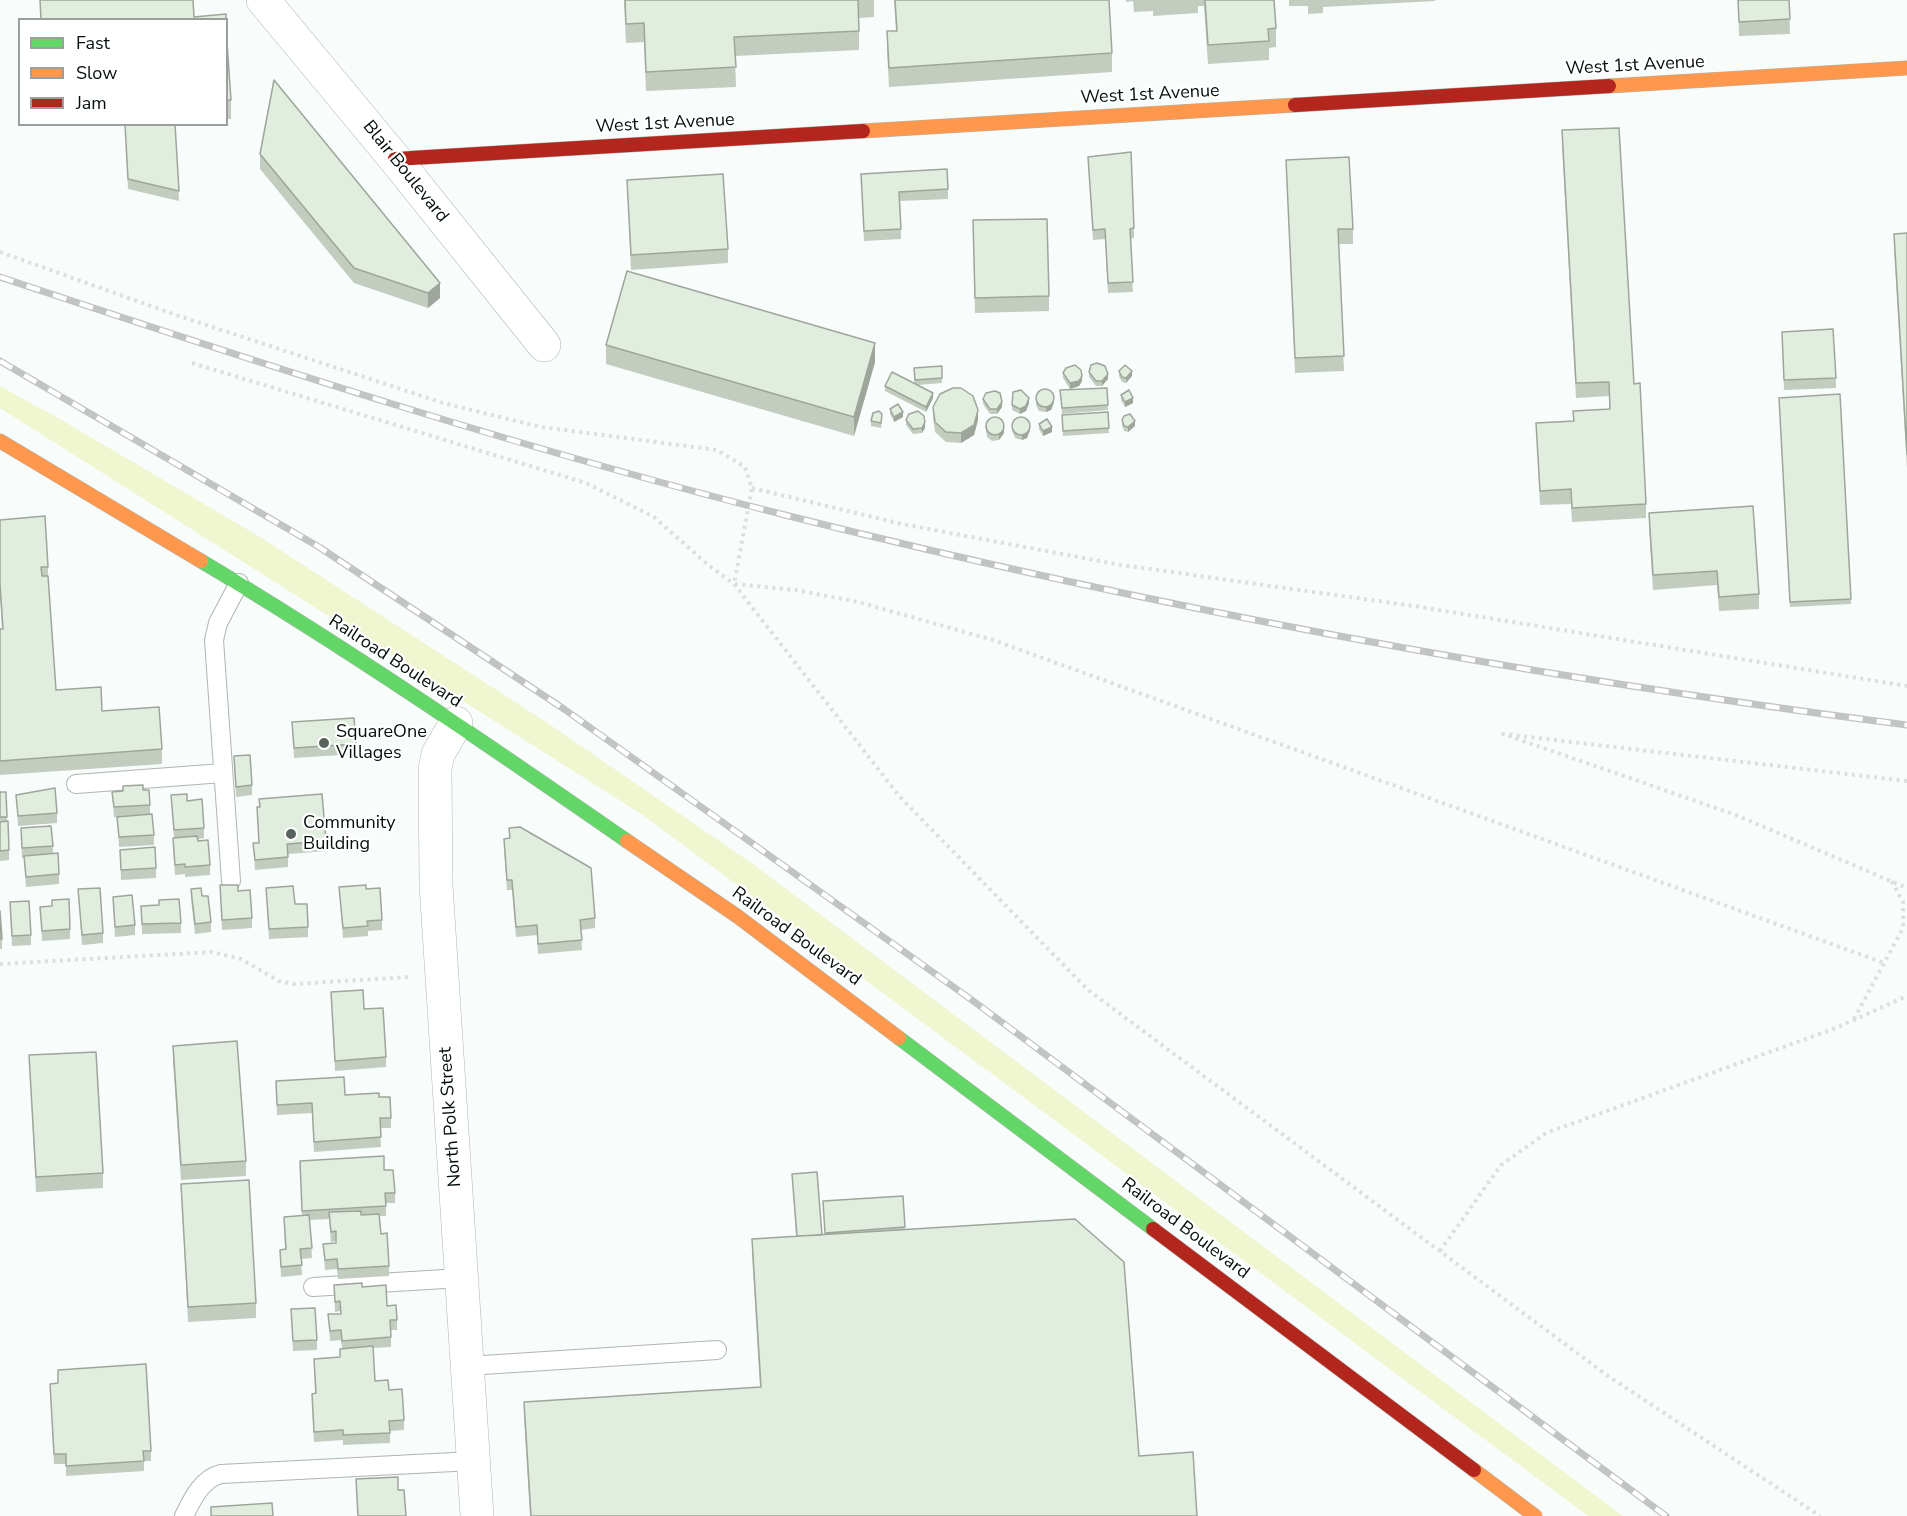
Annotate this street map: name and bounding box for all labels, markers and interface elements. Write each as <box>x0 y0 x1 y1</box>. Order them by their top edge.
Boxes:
legend <box>18 18 228 126</box>
text: Fast <box>76 31 110 55</box>
street label: West 1st Avenue <box>1565 52 1705 80</box>
text: Slow <box>76 61 117 85</box>
street label: West 1st Avenue <box>1080 81 1220 109</box>
text: Jam <box>76 91 107 115</box>
street label: West 1st Avenue <box>595 110 735 138</box>
street label: Blair Boulevard <box>357 117 453 227</box>
street label: Railroad Boulevard <box>324 611 466 713</box>
place label: SquareOne Villages <box>336 722 427 764</box>
marker: SquareOne Villages <box>317 736 331 750</box>
place label: Community Building <box>303 813 395 856</box>
marker: Community Building <box>284 827 298 841</box>
street label: Railroad Boulevard <box>727 883 865 991</box>
street label: North Polk Street <box>435 1046 467 1188</box>
street label: Railroad Boulevard <box>1117 1174 1253 1284</box>

